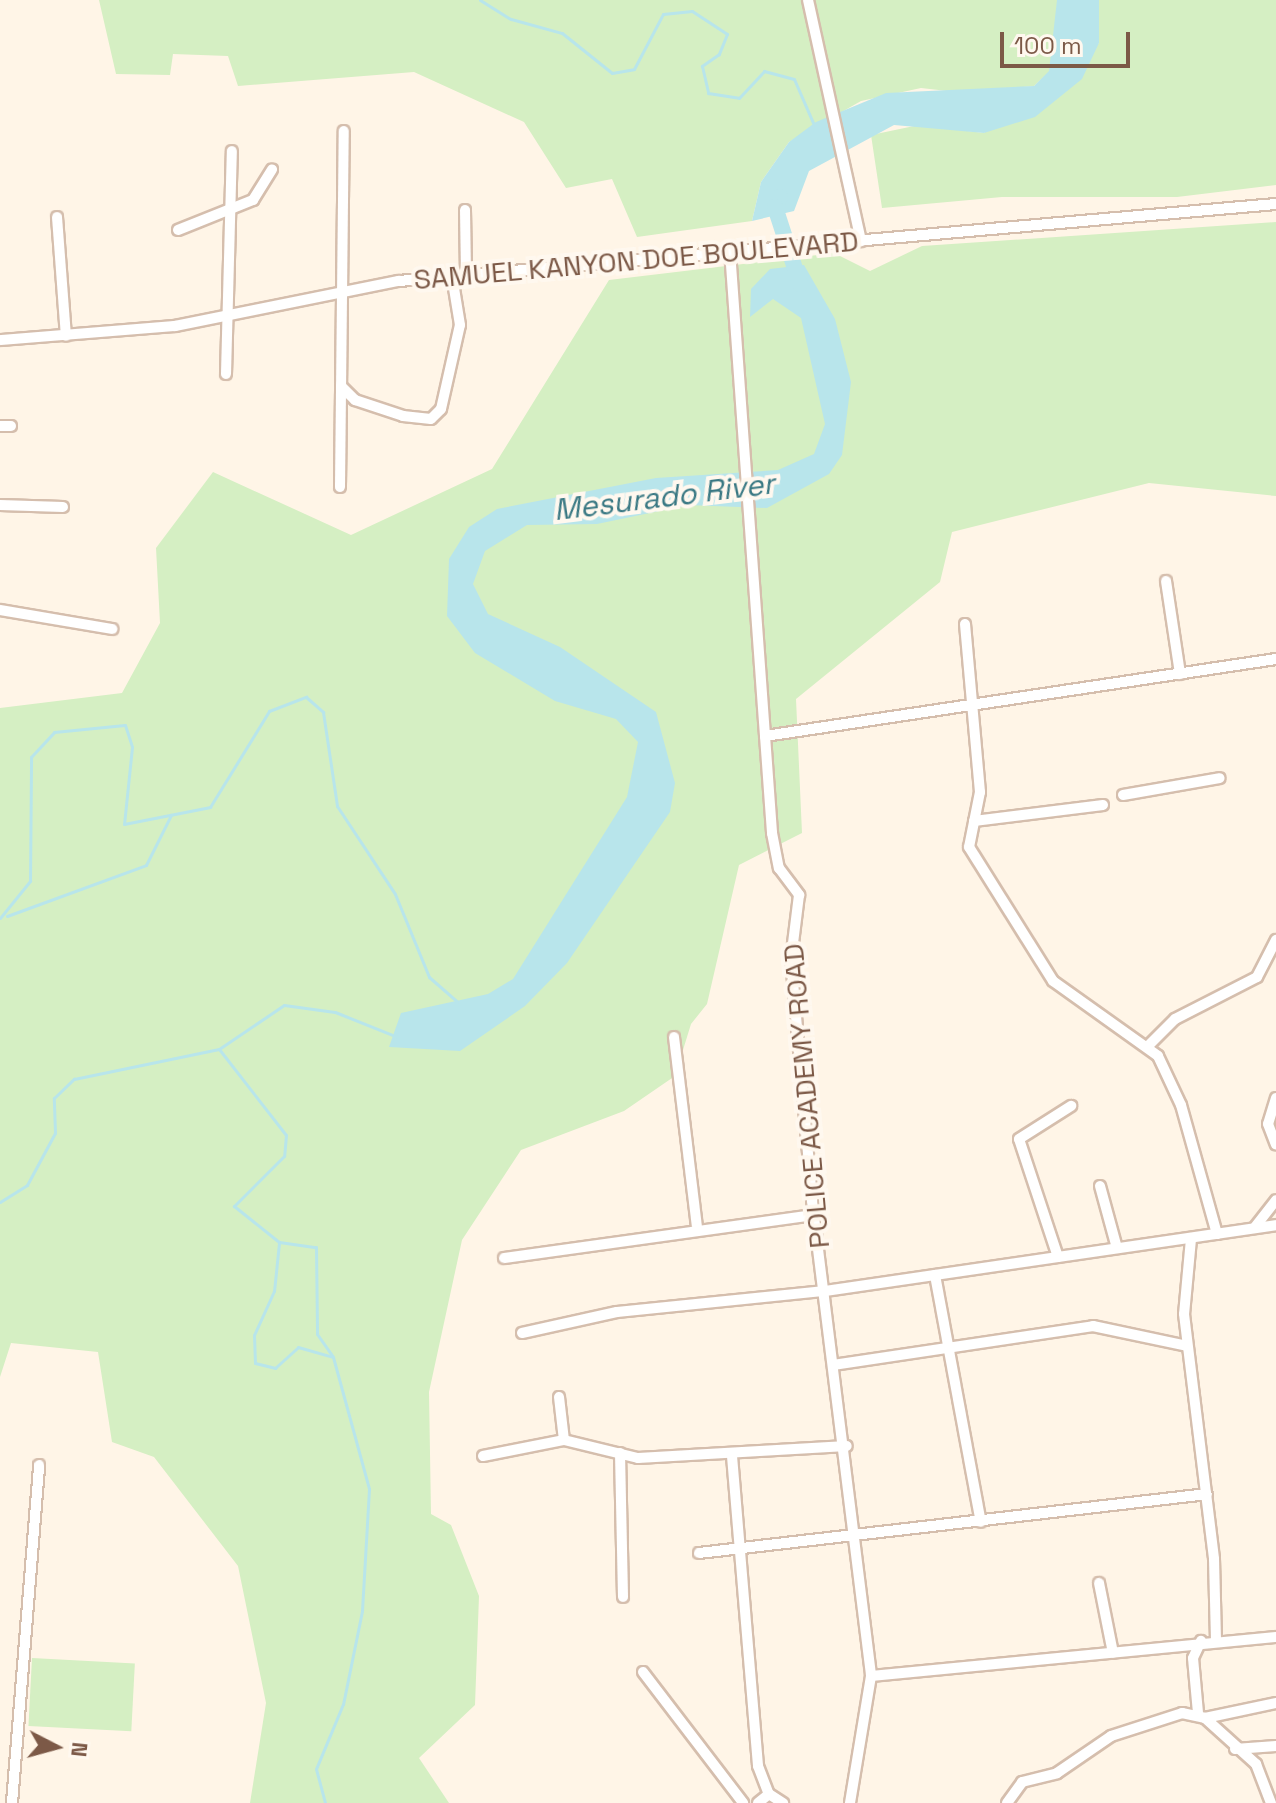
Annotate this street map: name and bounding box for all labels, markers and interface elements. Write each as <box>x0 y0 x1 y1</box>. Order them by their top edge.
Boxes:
scale bar <box>1004 16 1134 66</box>
text: 100 m <box>1014 30 1082 61</box>
street label: SAMUEL KANYON DOE BOULEVARD <box>412 224 860 296</box>
water label: Mesurado River <box>552 466 776 528</box>
street label: POLICE ACADEMY ROAD <box>776 942 836 1250</box>
north arrow <box>16 1707 96 1787</box>
text: N <box>65 1741 95 1758</box>

